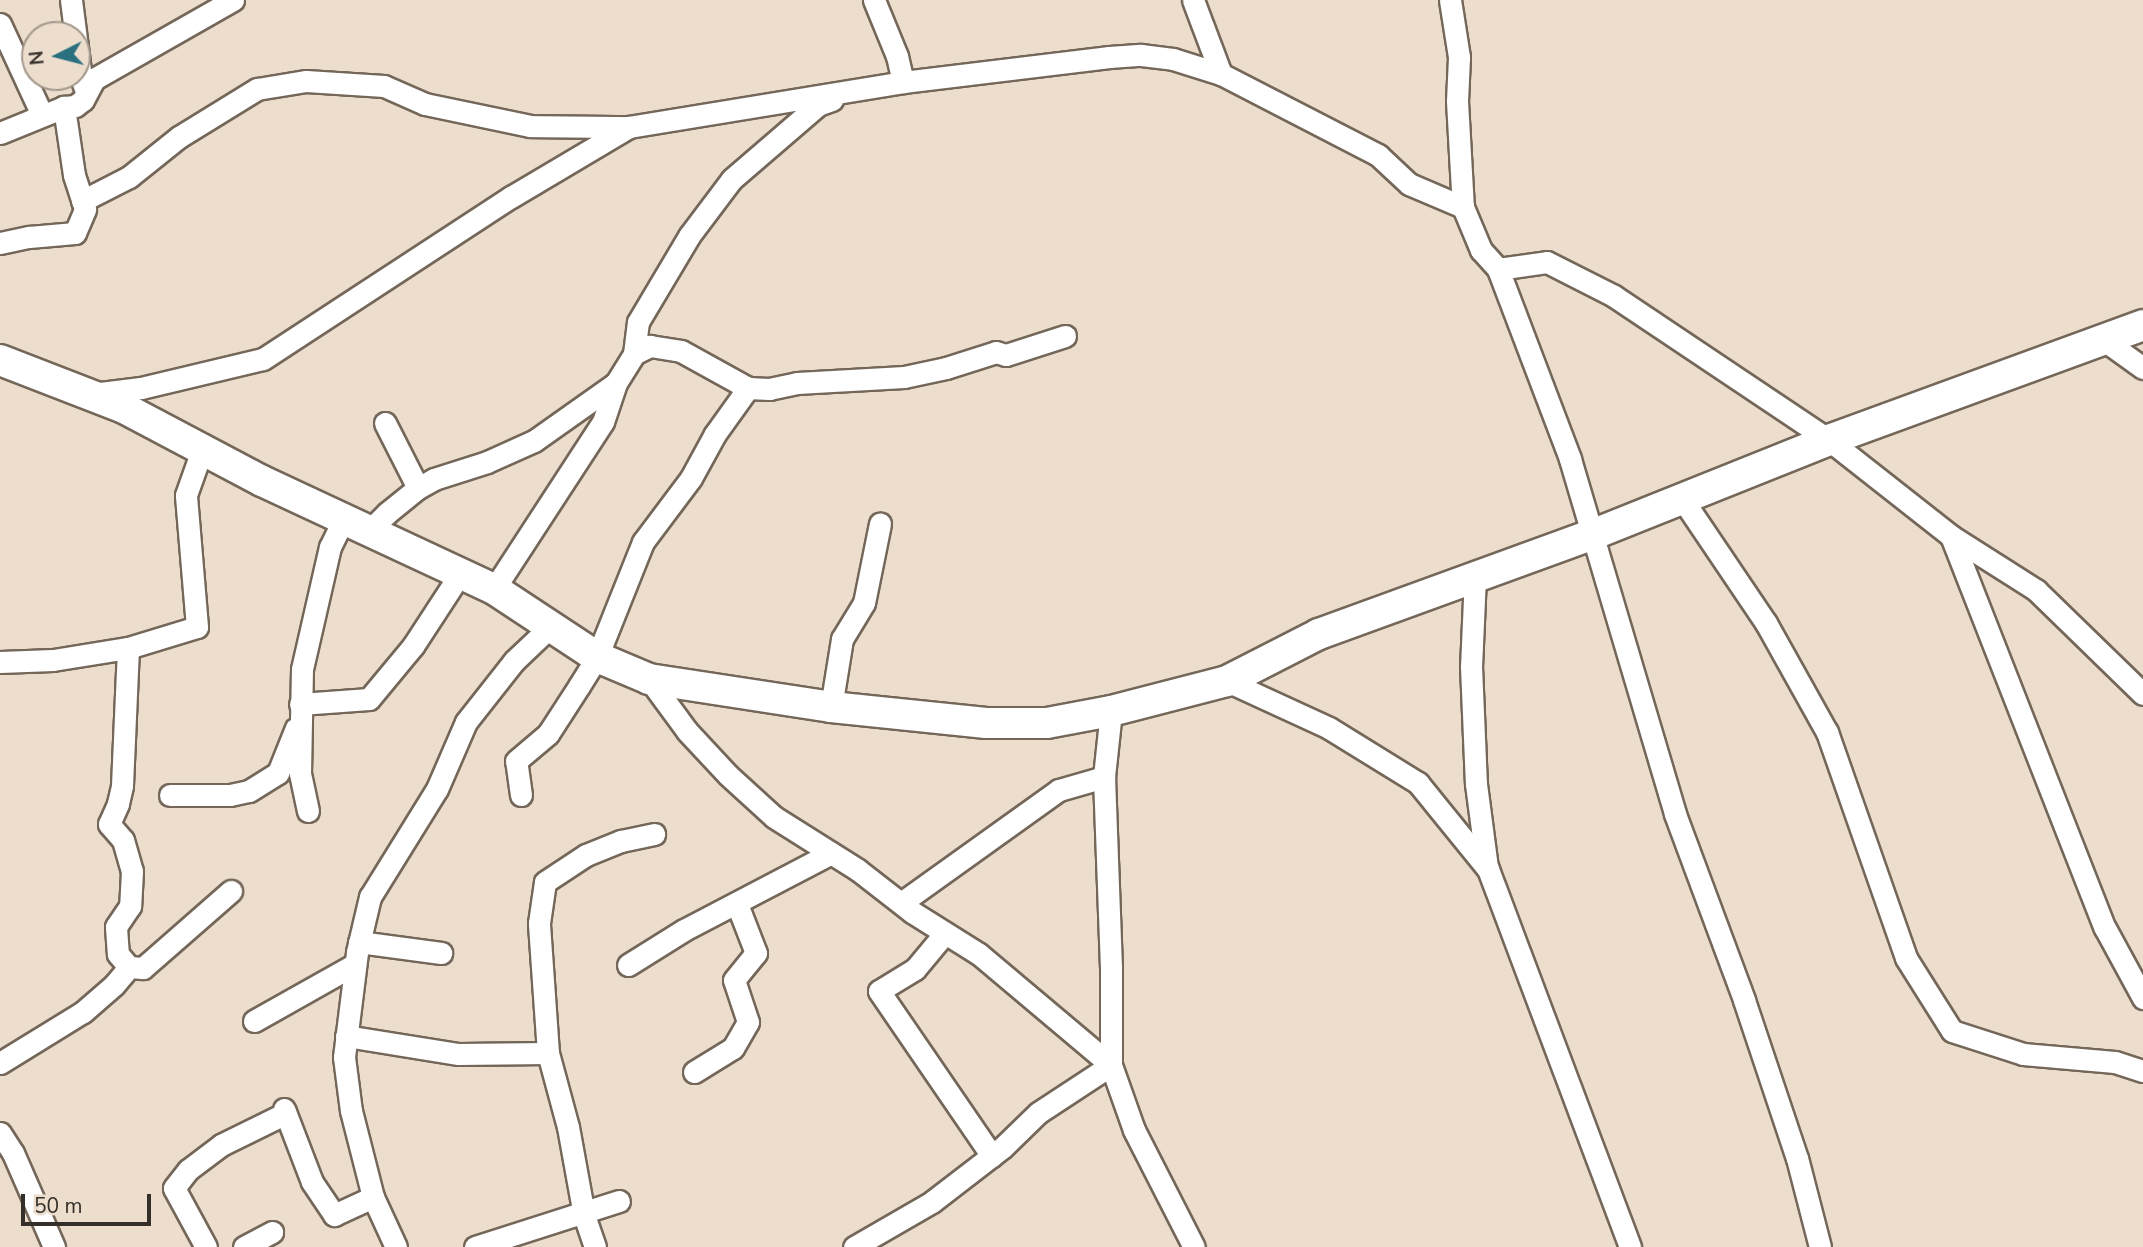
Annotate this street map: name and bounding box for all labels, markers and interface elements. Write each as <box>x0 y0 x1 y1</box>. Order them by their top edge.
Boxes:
north arrow <box>21 21 91 91</box>
text: N <box>23 50 51 66</box>
scale bar <box>24 1180 154 1224</box>
text: 50 m <box>34 1192 83 1220</box>

